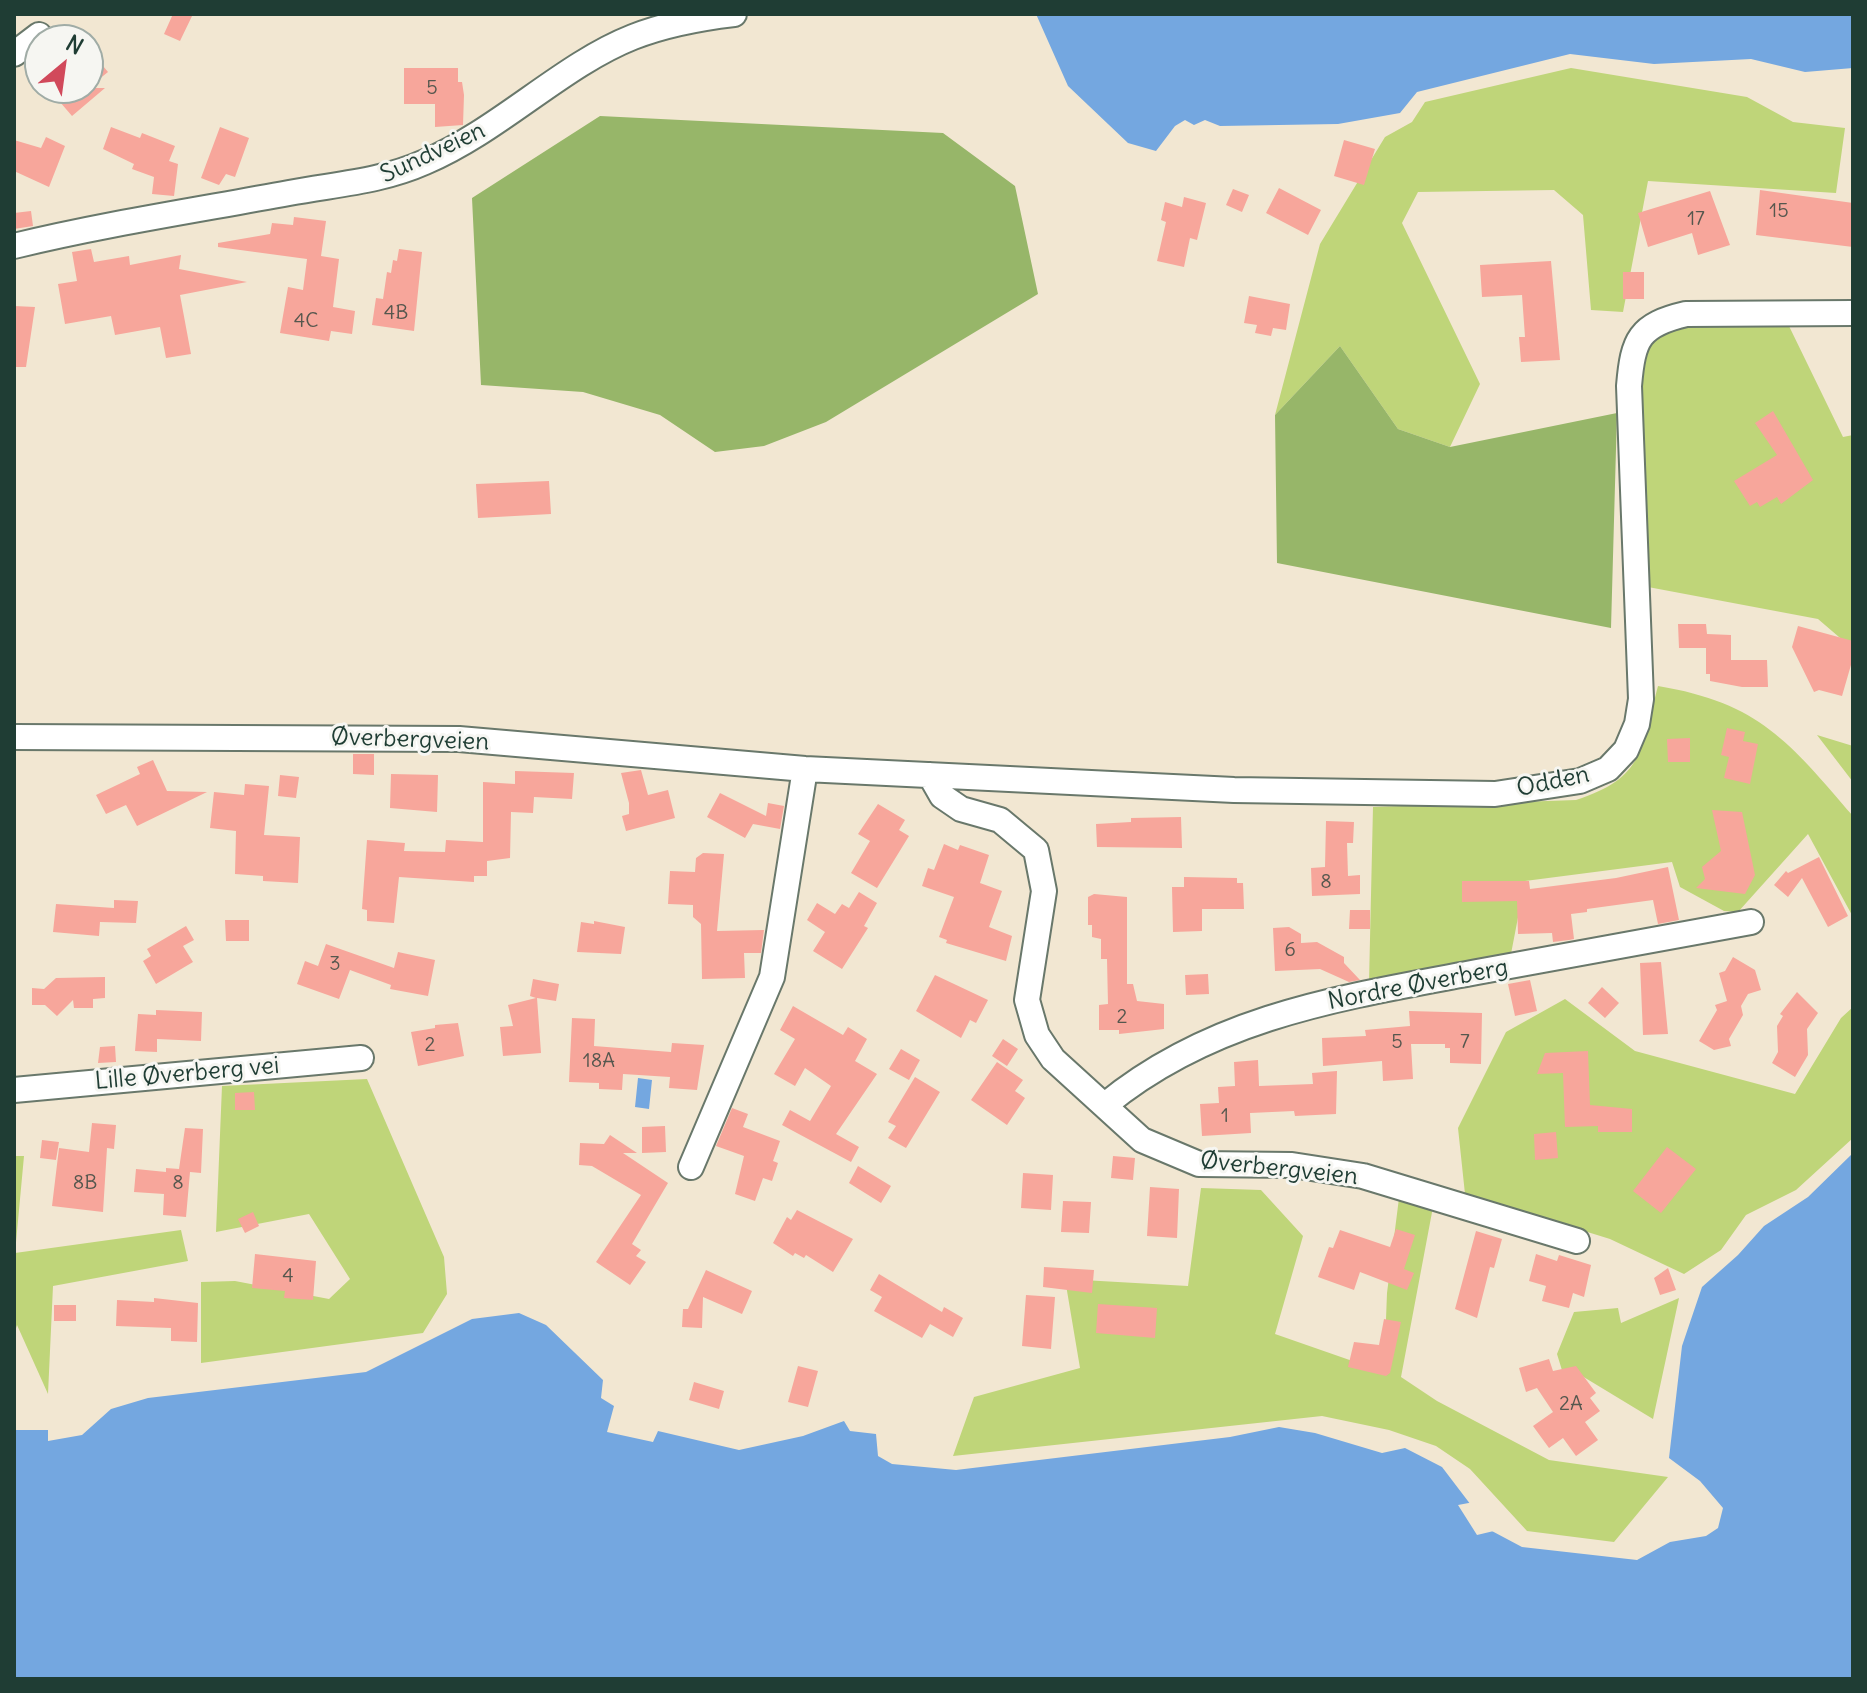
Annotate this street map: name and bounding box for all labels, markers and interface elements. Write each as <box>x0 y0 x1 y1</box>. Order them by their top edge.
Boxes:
north arrow <box>24 24 104 104</box>
text: N <box>61 29 88 61</box>
house number: 5 <box>426 76 438 100</box>
street label: Sundveien <box>376 116 490 190</box>
house number: 15 <box>1769 199 1789 223</box>
house number: 17 <box>1687 207 1705 231</box>
house number: 4B <box>384 301 408 325</box>
house number: 4C <box>294 309 318 333</box>
street label: Øverbergveien <box>330 723 490 757</box>
street label: Odden <box>1514 760 1592 804</box>
house number: 8 <box>1320 870 1332 894</box>
house number: 6 <box>1284 938 1296 962</box>
house number: 3 <box>329 952 341 976</box>
street label: Nordre Øverberg <box>1326 953 1510 1017</box>
house number: 2 <box>1117 1005 1127 1029</box>
house number: 5 <box>1391 1030 1403 1054</box>
house number: 7 <box>1460 1030 1470 1054</box>
house number: 2 <box>425 1033 435 1057</box>
house number: 18A <box>583 1049 615 1073</box>
street label: Lille Øverberg vei <box>94 1052 280 1096</box>
house number: 1 <box>1221 1104 1229 1128</box>
street label: Øverbergveien <box>1199 1146 1359 1192</box>
house number: 8B <box>73 1171 97 1195</box>
house number: 8 <box>172 1171 184 1195</box>
house number: 4 <box>282 1264 294 1288</box>
house number: 2A <box>1559 1392 1583 1416</box>

